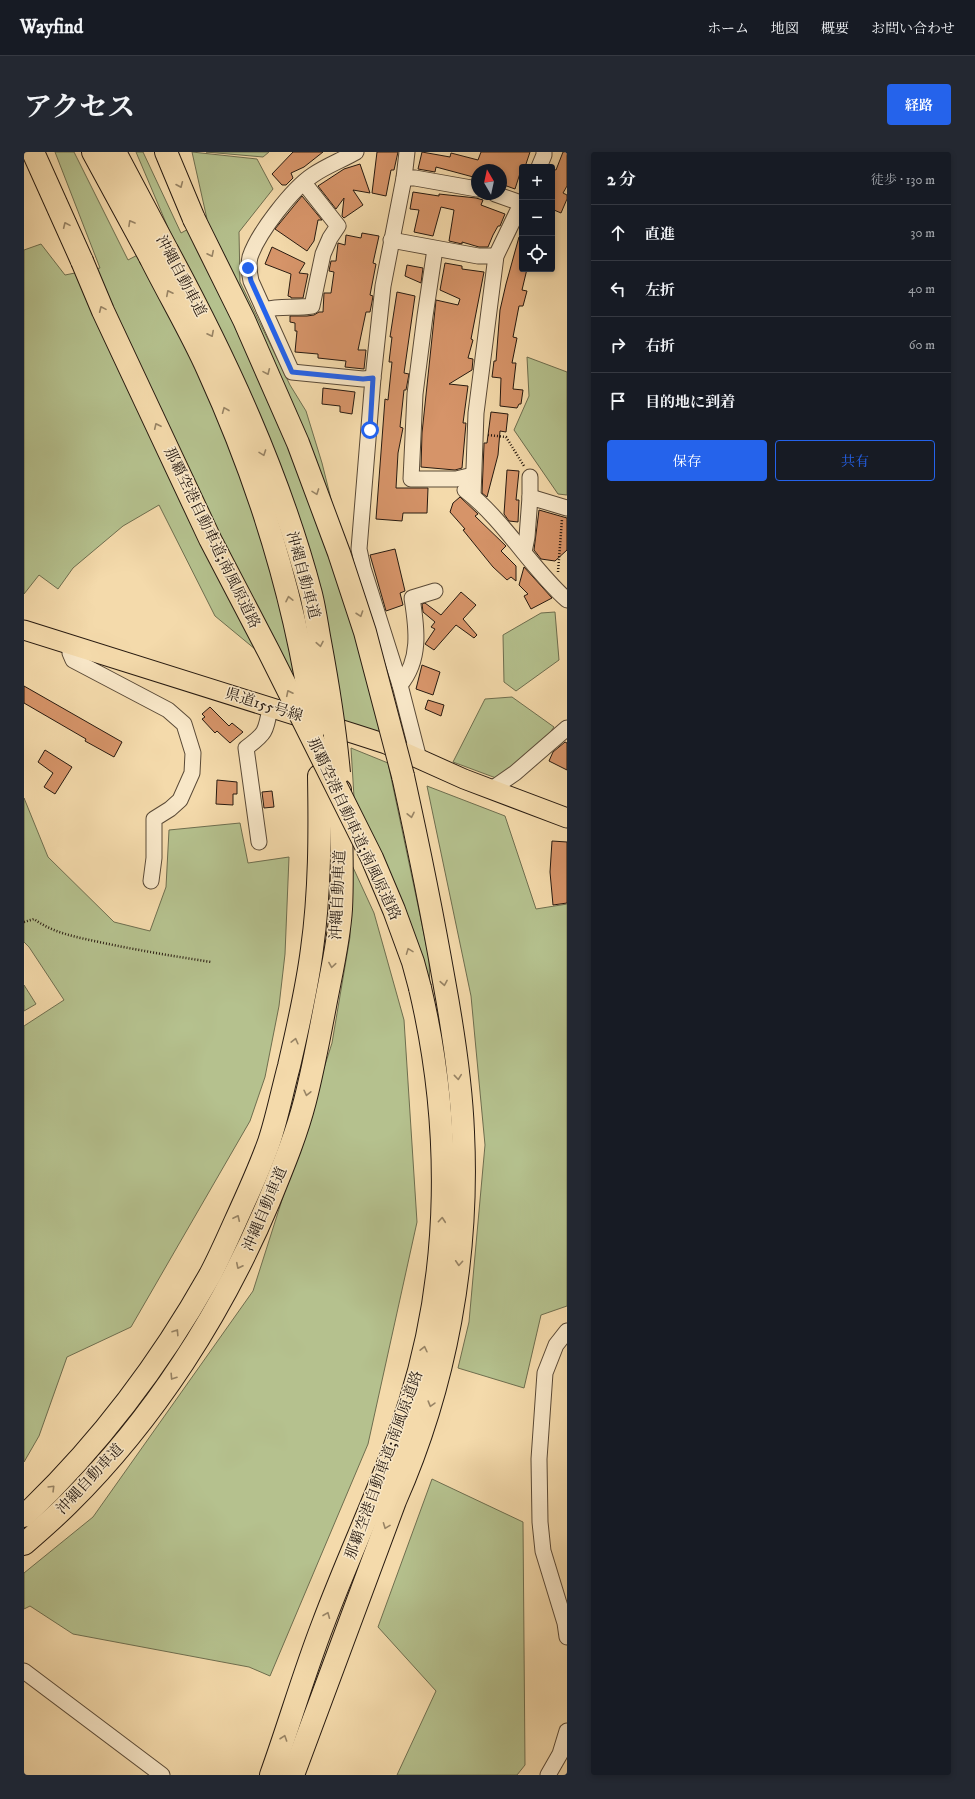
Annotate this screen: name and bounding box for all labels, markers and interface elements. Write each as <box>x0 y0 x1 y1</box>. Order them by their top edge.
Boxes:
text: Wayfind <box>20 16 83 39</box>
text: ホーム <box>707 20 749 38</box>
text: 地図 <box>771 20 799 38</box>
text: 概要 <box>821 20 849 38</box>
text: お問い合わせ <box>871 20 955 38</box>
button: 経路 <box>887 84 951 125</box>
text: アクセス <box>24 90 135 125</box>
north arrow <box>471 164 507 200</box>
map controls <box>519 164 555 272</box>
button: + <box>519 164 555 200</box>
text: 2 分 <box>607 169 636 191</box>
text: 徒歩 · 130 m <box>871 172 935 188</box>
one-way arrow <box>175 181 183 189</box>
button: − <box>519 200 555 236</box>
one-way arrow <box>129 220 136 227</box>
one-way arrow <box>63 222 71 230</box>
icon: ahead <box>607 222 629 244</box>
text: 直進 <box>645 225 675 244</box>
text: 30 m <box>911 225 935 241</box>
street label: 沖縄自動車道 <box>151 232 211 320</box>
button: locate <box>519 236 555 272</box>
one-way arrow <box>206 250 214 257</box>
route end <box>239 259 257 277</box>
icon: left <box>607 278 629 300</box>
text: 左折 <box>645 281 675 300</box>
text: 40 m <box>908 281 935 297</box>
one-way arrow <box>166 290 173 297</box>
one-way arrow <box>99 305 107 313</box>
one-way arrow <box>206 329 214 337</box>
icon: right <box>607 334 629 356</box>
text: 右折 <box>645 337 675 356</box>
text: 60 m <box>909 337 935 353</box>
one-way arrow <box>262 368 270 375</box>
icon: arrive <box>607 390 629 412</box>
text: 目的地に到着 <box>645 393 735 412</box>
one-way arrow <box>222 406 230 413</box>
route start <box>361 421 379 439</box>
one-way arrow <box>154 423 162 431</box>
button: 保存 <box>607 440 767 481</box>
button: 共有 <box>775 440 935 481</box>
street label: 那覇空港自動車道;南風原道路 <box>160 444 264 632</box>
one-way arrow <box>258 449 266 456</box>
one-way arrow <box>312 488 320 495</box>
street label: 沖縄自動車道 <box>282 529 324 621</box>
one-way arrow <box>285 596 293 603</box>
one-way arrow <box>355 611 363 618</box>
one-way arrow <box>316 641 324 647</box>
street label: 県道155号線 <box>223 684 305 726</box>
one-way arrow <box>287 690 294 698</box>
street label: 那覇空港自動車道;南風原道路 <box>303 735 405 923</box>
one-way arrow <box>407 811 415 818</box>
street label: 沖縄自動車道 <box>326 850 350 940</box>
one-way arrow <box>406 947 414 954</box>
one-way arrow <box>329 962 337 968</box>
one-way arrow <box>440 980 448 986</box>
one-way arrow <box>290 1038 298 1045</box>
one-way arrow <box>453 1074 462 1080</box>
one-way arrow <box>303 1089 312 1096</box>
street label: 沖縄自動車道 <box>239 1164 291 1254</box>
one-way arrow <box>232 1214 240 1222</box>
one-way arrow <box>438 1217 447 1224</box>
one-way arrow <box>454 1260 463 1266</box>
one-way arrow <box>237 1261 244 1269</box>
one-way arrow <box>171 1329 179 1336</box>
one-way arrow <box>419 1346 427 1352</box>
street label: 那覇空港自動車道;南風原道路 <box>341 1368 427 1562</box>
one-way arrow <box>170 1373 178 1380</box>
one-way arrow <box>427 1400 436 1407</box>
street label: 沖縄自動車道 <box>52 1440 128 1518</box>
one-way arrow <box>47 1485 55 1493</box>
one-way arrow <box>383 1522 391 1529</box>
one-way arrow <box>322 1612 330 1619</box>
one-way arrow <box>279 1735 288 1742</box>

